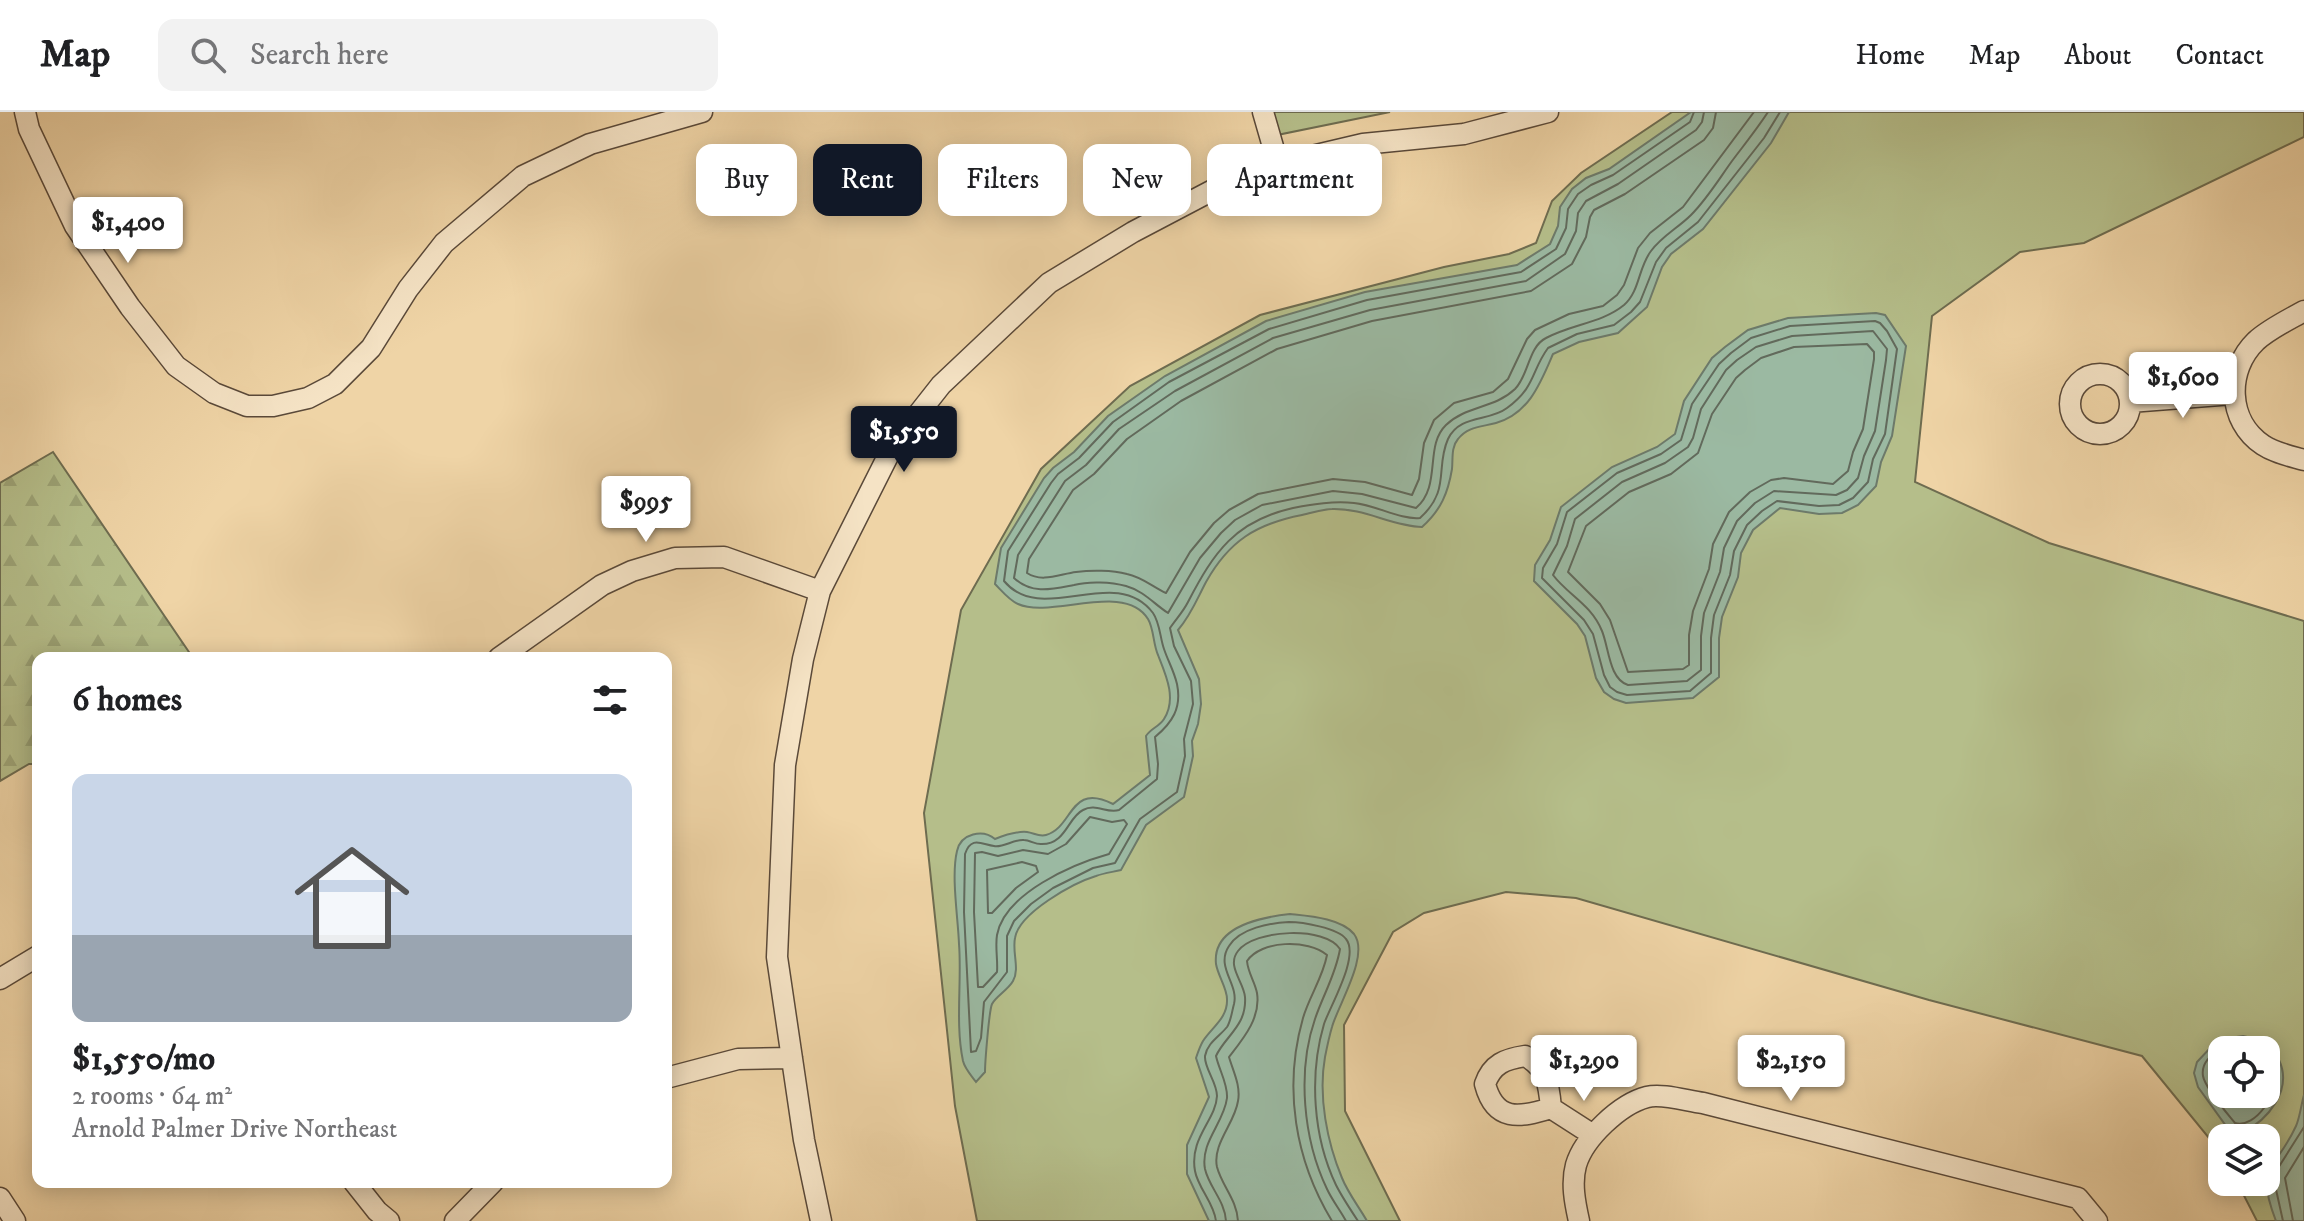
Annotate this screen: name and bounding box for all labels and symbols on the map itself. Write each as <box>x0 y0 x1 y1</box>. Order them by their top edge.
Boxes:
pin: $1,400 <box>63 197 193 265</box>
pin: $1,600 <box>2118 352 2248 420</box>
pin: $1,550 <box>839 406 969 474</box>
pin: $995 <box>599 476 693 544</box>
pin: $1,290 <box>1519 1035 1649 1103</box>
pin: $2,150 <box>1726 1035 1856 1103</box>

